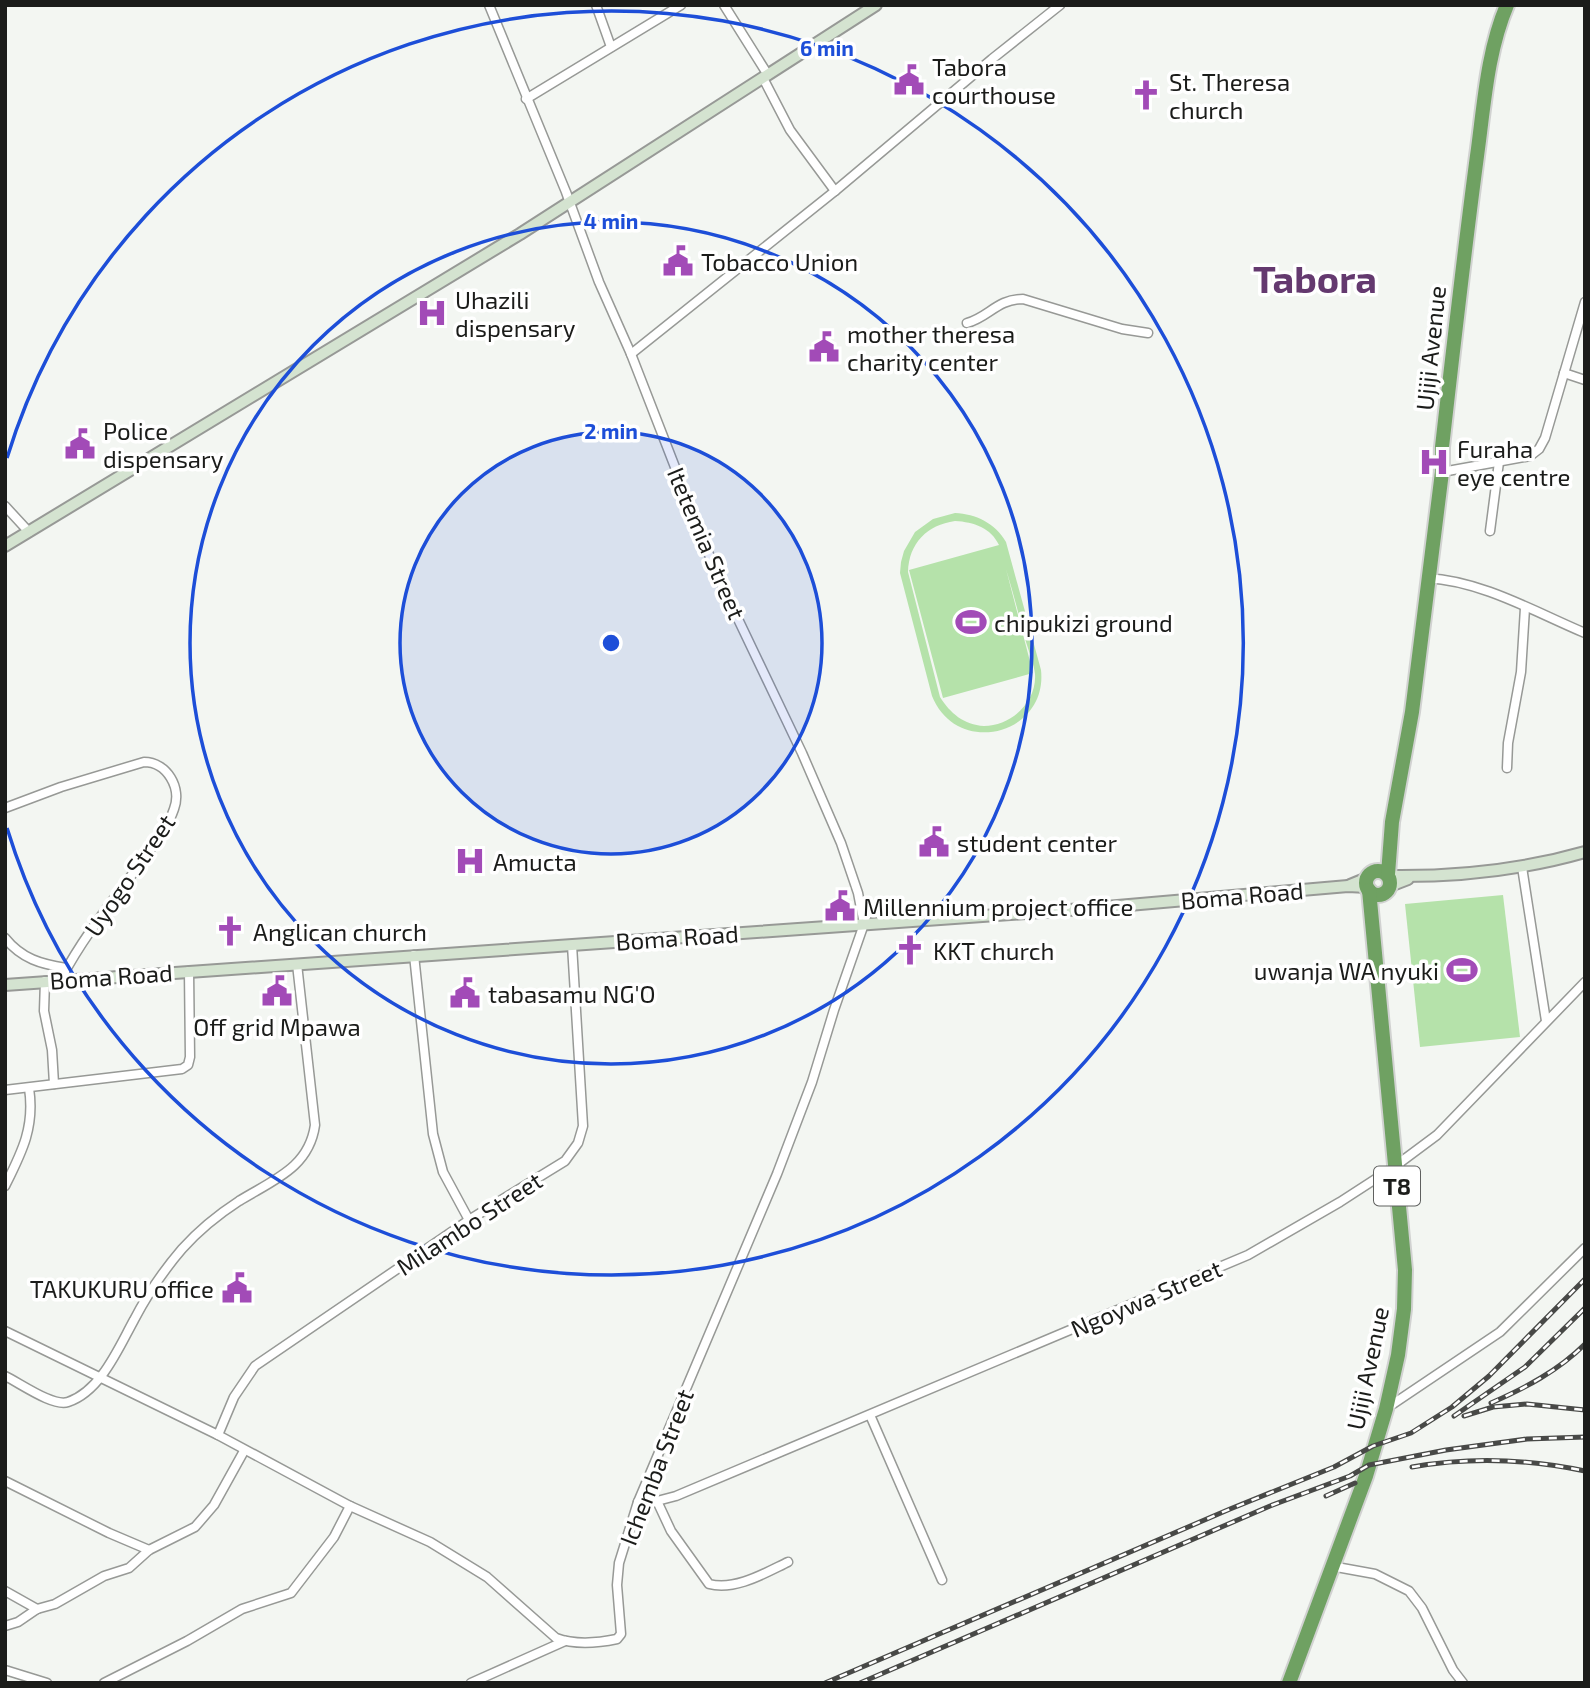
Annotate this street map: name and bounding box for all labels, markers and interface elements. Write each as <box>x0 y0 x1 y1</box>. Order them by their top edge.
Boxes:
text: 6 min <box>800 35 854 60</box>
place label: Tabora courthouse <box>932 52 1056 109</box>
public building icon: Tabora courthouse <box>892 63 926 97</box>
place label: St. Theresa church <box>1169 67 1290 124</box>
church icon: St. Theresa church <box>1129 78 1163 112</box>
text: 4 min <box>584 208 638 233</box>
public building icon: Tobacco Union <box>661 244 695 278</box>
place label: Tobacco Union <box>701 247 858 276</box>
district label: Tabora <box>1253 255 1377 301</box>
street label: Ujiji Avenue <box>1409 284 1451 412</box>
place label: Uhazili dispensary <box>455 285 576 342</box>
hospital icon: Uhazili dispensary <box>415 296 449 330</box>
place label: mother theresa charity center <box>847 319 1015 376</box>
public building icon: mother theresa charity center <box>807 330 841 364</box>
place label: Police dispensary <box>103 416 224 473</box>
text: 2 min <box>584 418 638 443</box>
public building icon: Police dispensary <box>63 427 97 461</box>
place label: Furaha eye centre <box>1457 434 1570 491</box>
hospital icon: Furaha eye centre <box>1417 445 1451 479</box>
street label: Itetemia Street <box>662 463 752 623</box>
sports icon: chipukizi ground <box>954 605 988 639</box>
place label: chipukizi ground <box>994 608 1173 637</box>
centre of rings <box>599 631 623 655</box>
street label: Uyogo Street <box>78 808 180 942</box>
public building icon: student center <box>917 825 951 859</box>
place label: student center <box>957 828 1118 857</box>
hospital icon: Amucta <box>453 844 487 878</box>
place label: Amucta <box>493 847 577 876</box>
street label: Boma Road <box>1179 875 1305 915</box>
public building icon: Millennium project office <box>823 889 857 923</box>
place label: Millennium project office <box>863 892 1133 921</box>
church icon: Anglican church <box>213 914 247 948</box>
place label: Anglican church <box>253 917 427 946</box>
street label: Boma Road <box>614 918 740 956</box>
church icon: KKT church <box>893 933 927 967</box>
place label: KKT church <box>933 936 1054 965</box>
sports icon: uwanja WA nyuki <box>1445 953 1479 987</box>
place label: uwanja WA nyuki <box>1254 956 1439 985</box>
street label: Boma Road <box>48 957 174 995</box>
public building icon: Off grid Mpawa <box>260 974 294 1008</box>
public building icon: tabasamu NG'O <box>448 976 482 1010</box>
place label: tabasamu NG'O <box>488 979 656 1008</box>
place label: Off grid Mpawa <box>193 1012 361 1041</box>
street label: Milambo Street <box>391 1165 547 1281</box>
road number: T8 <box>1374 1166 1420 1205</box>
street label: Ngoywa Street <box>1066 1253 1226 1343</box>
public building icon: TAKUKURU office <box>220 1271 254 1305</box>
place label: TAKUKURU office <box>30 1274 214 1303</box>
street label: Ujiji Avenue <box>1340 1304 1394 1432</box>
street label: Ichemba Street <box>613 1385 699 1549</box>

